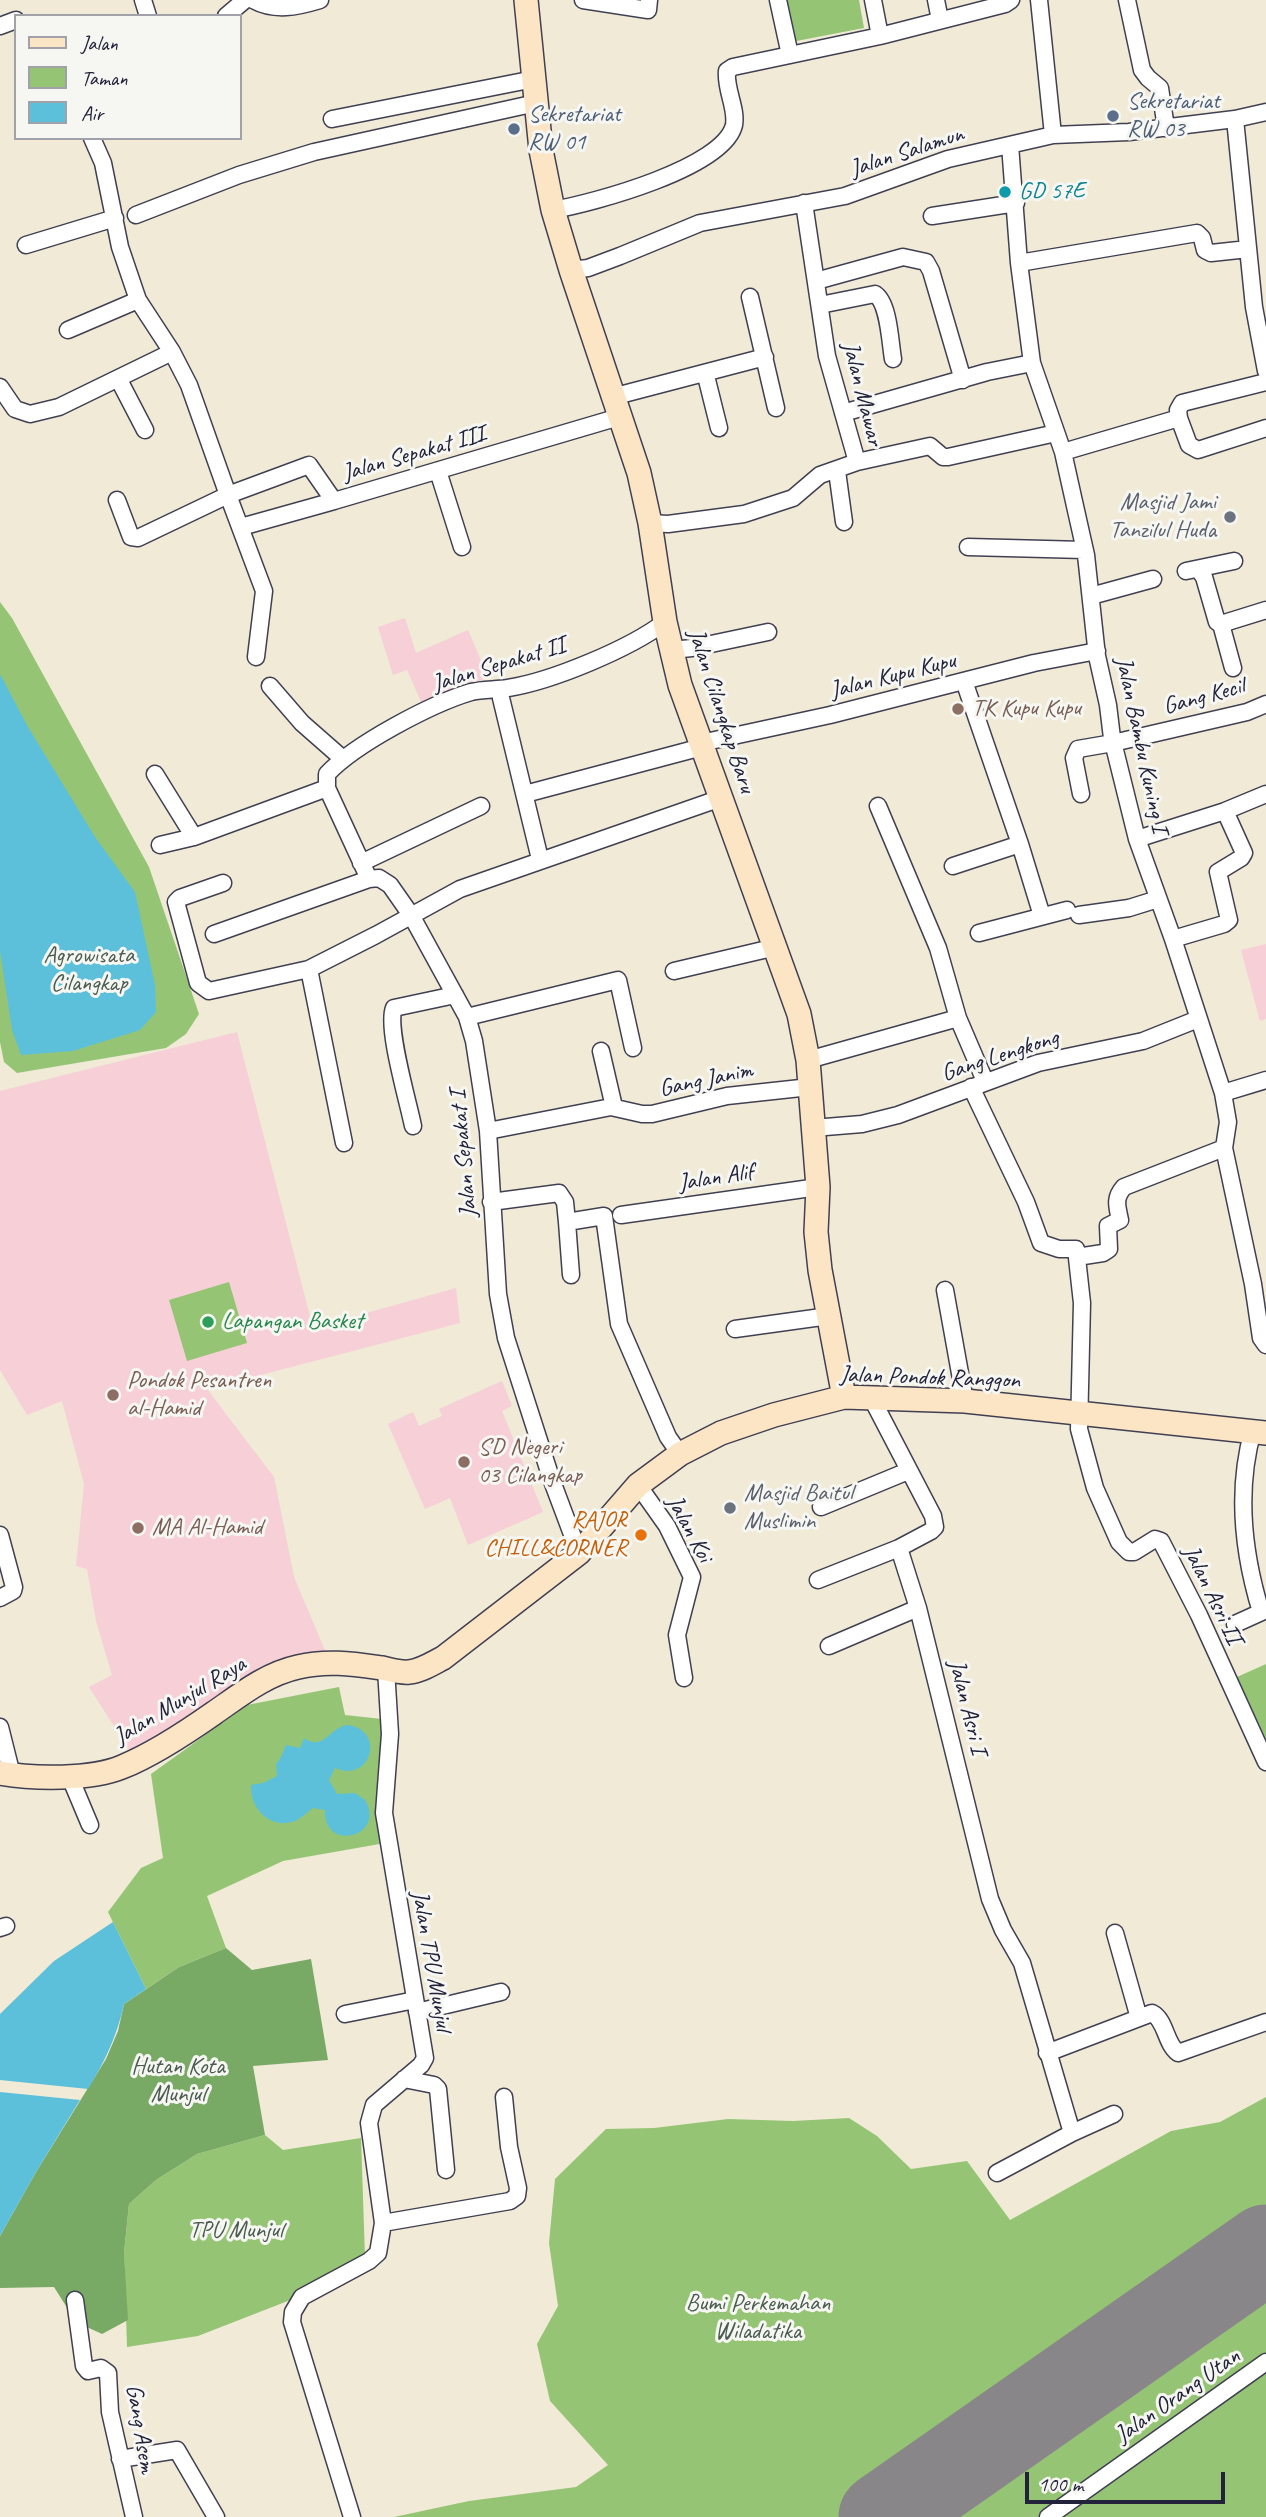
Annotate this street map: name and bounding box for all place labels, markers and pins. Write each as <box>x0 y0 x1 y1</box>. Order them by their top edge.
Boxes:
place label: Sekretariat RW 03 <box>1127 88 1220 144</box>
place label: Sekretariat RW 01 <box>528 101 621 157</box>
marker: Sekretariat RW 03 <box>1105 108 1121 124</box>
marker: Sekretariat RW 01 <box>506 121 522 137</box>
place label: GD 57E <box>1019 178 1085 206</box>
marker: GD 57E <box>997 184 1013 200</box>
place label: Masjid Jami Tanzilul Huda <box>1110 489 1216 545</box>
marker: Masjid Jami Tanzilul Huda <box>1222 509 1238 525</box>
place label: TK Kupu Kupu <box>972 695 1081 723</box>
marker: TK Kupu Kupu <box>950 701 966 717</box>
place label: Lapangan Basket <box>222 1308 363 1336</box>
marker: Lapangan Basket <box>200 1314 216 1330</box>
place label: Pondok Pesantren al-Hamid <box>127 1367 271 1423</box>
marker: Pondok Pesantren al-Hamid <box>105 1387 121 1403</box>
place label: SD Negeri 03 Cilangkap <box>478 1434 582 1490</box>
marker: SD Negeri 03 Cilangkap <box>456 1454 472 1470</box>
place label: Masjid Baitul Muslimin <box>744 1480 853 1536</box>
marker: Masjid Baitul Muslimin <box>722 1500 738 1516</box>
place label: RAJOR CHILL&CORNER <box>484 1507 627 1563</box>
place label: MA Al-Hamid <box>152 1514 262 1542</box>
marker: MA Al-Hamid <box>130 1520 146 1536</box>
marker: RAJOR CHILL&CORNER <box>633 1527 649 1543</box>

